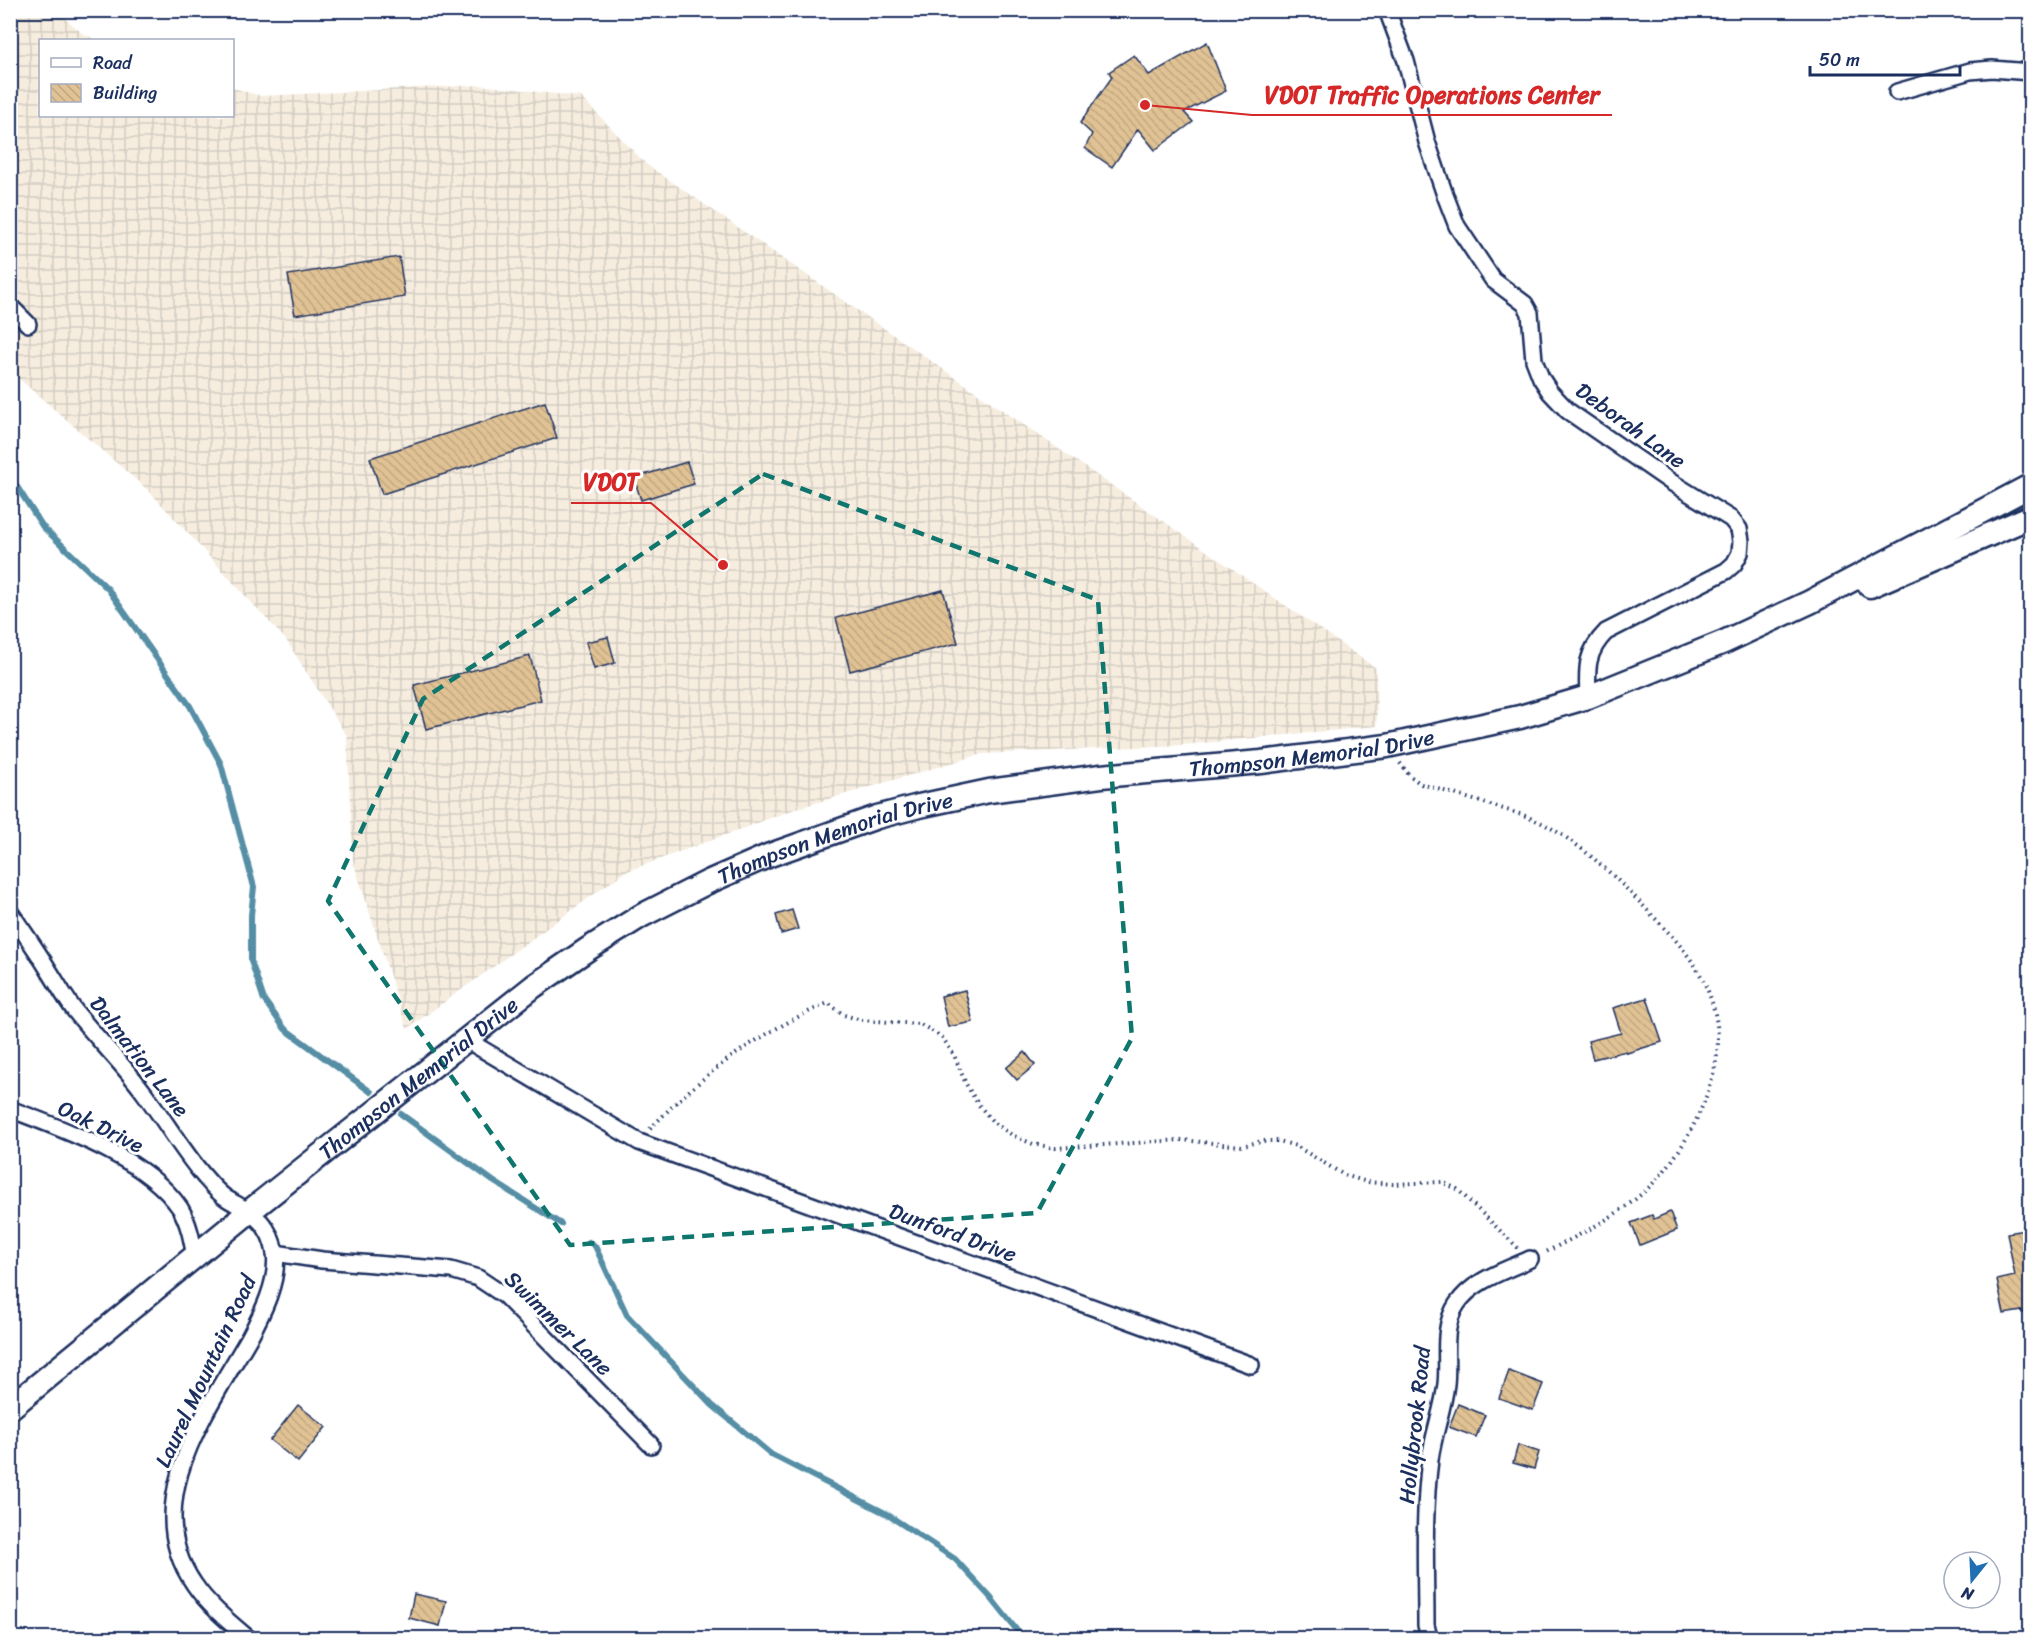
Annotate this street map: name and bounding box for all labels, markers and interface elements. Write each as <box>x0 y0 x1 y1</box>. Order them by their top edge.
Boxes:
legend <box>39 39 234 117</box>
scale bar <box>1810 39 1960 77</box>
text: 50 m <box>1819 44 1860 76</box>
text: Road <box>93 47 133 79</box>
callout: VDOT Traffic Operations Center <box>1252 73 1612 115</box>
text: VDOT Traffic Operations Center <box>1265 74 1602 116</box>
text: Building <box>93 77 157 109</box>
street label: Deborah Lane <box>1567 372 1695 479</box>
callout: VDOT <box>571 461 651 503</box>
text: VDOT <box>583 461 641 503</box>
street label: Thompson Memorial Drive <box>1187 717 1438 788</box>
street label: Thompson Memorial Drive <box>711 780 957 896</box>
street label: Thompson Memorial Drive <box>310 986 527 1170</box>
street label: Dalmation Lane <box>79 987 200 1126</box>
street label: Oak Drive <box>51 1089 151 1164</box>
street label: Dunford Drive <box>883 1191 1022 1274</box>
street label: Swimmer Lane <box>495 1261 622 1386</box>
street label: Laurel Mountain Road <box>144 1267 268 1474</box>
street label: Hollybrook Road <box>1387 1343 1442 1506</box>
north arrow <box>1942 1550 2002 1610</box>
text: N <box>1957 1578 1978 1610</box>

